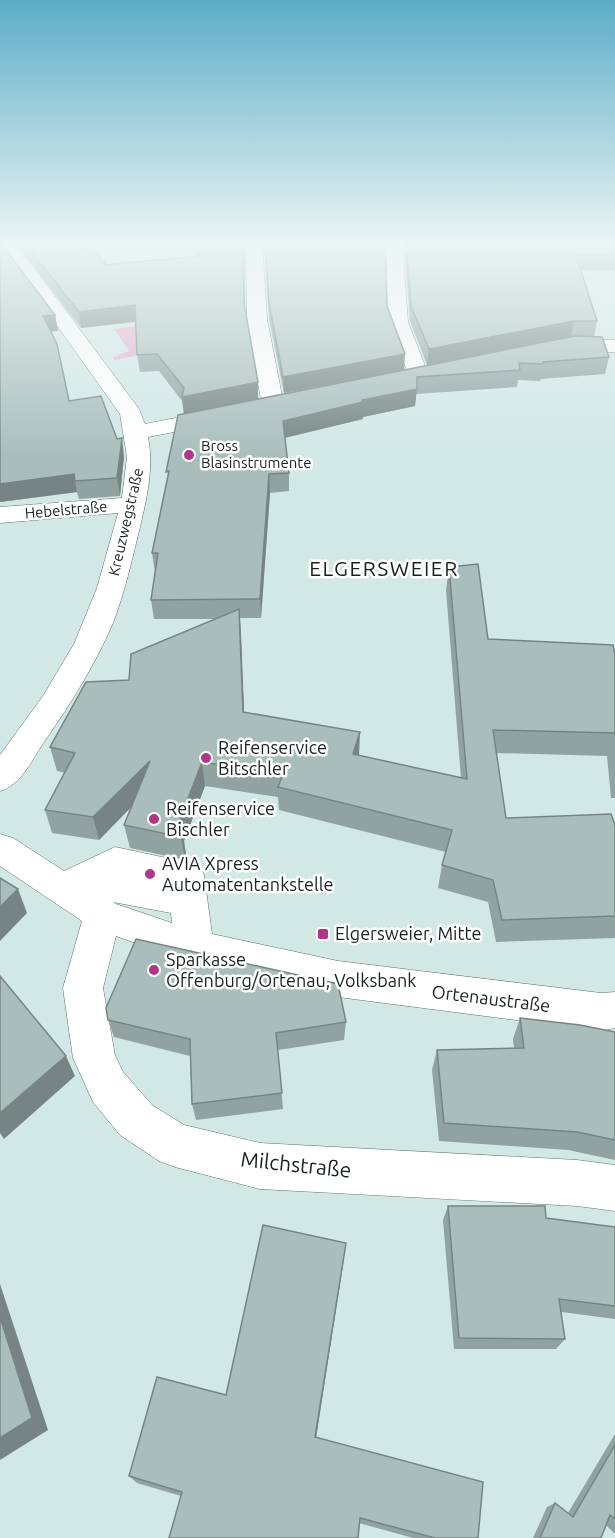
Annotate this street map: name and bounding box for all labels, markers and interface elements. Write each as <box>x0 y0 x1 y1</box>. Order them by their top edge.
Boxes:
place label: Bross Blasinstrumente <box>201 437 312 471</box>
marker: Bross Blasinstrumente <box>182 448 196 462</box>
street label: Kreuzwegstraße <box>105 466 146 578</box>
street label: Hebelstraße <box>24 497 108 522</box>
district label: ELGERSWEIER <box>309 556 459 580</box>
place label: Reifenservice Bitschler <box>218 737 327 778</box>
marker: Reifenservice Bitschler <box>199 751 213 765</box>
place label: Reifenservice Bischler <box>166 798 275 839</box>
marker: Reifenservice Bischler <box>147 812 161 826</box>
place label: AVIA Xpress Automatentankstelle <box>162 853 333 894</box>
marker: AVIA Xpress Automatentankstelle <box>143 867 157 881</box>
place label: Elgersweier, Mitte <box>335 923 482 943</box>
marker: Elgersweier, Mitte <box>316 927 330 941</box>
place label: Sparkasse Offenburg/Ortenau, Volksbank <box>166 949 416 990</box>
marker: Sparkasse Offenburg/Ortenau, Volksbank <box>147 963 161 977</box>
street label: Ortenaustraße <box>431 981 552 1015</box>
street label: Milchstraße <box>240 1146 353 1182</box>

